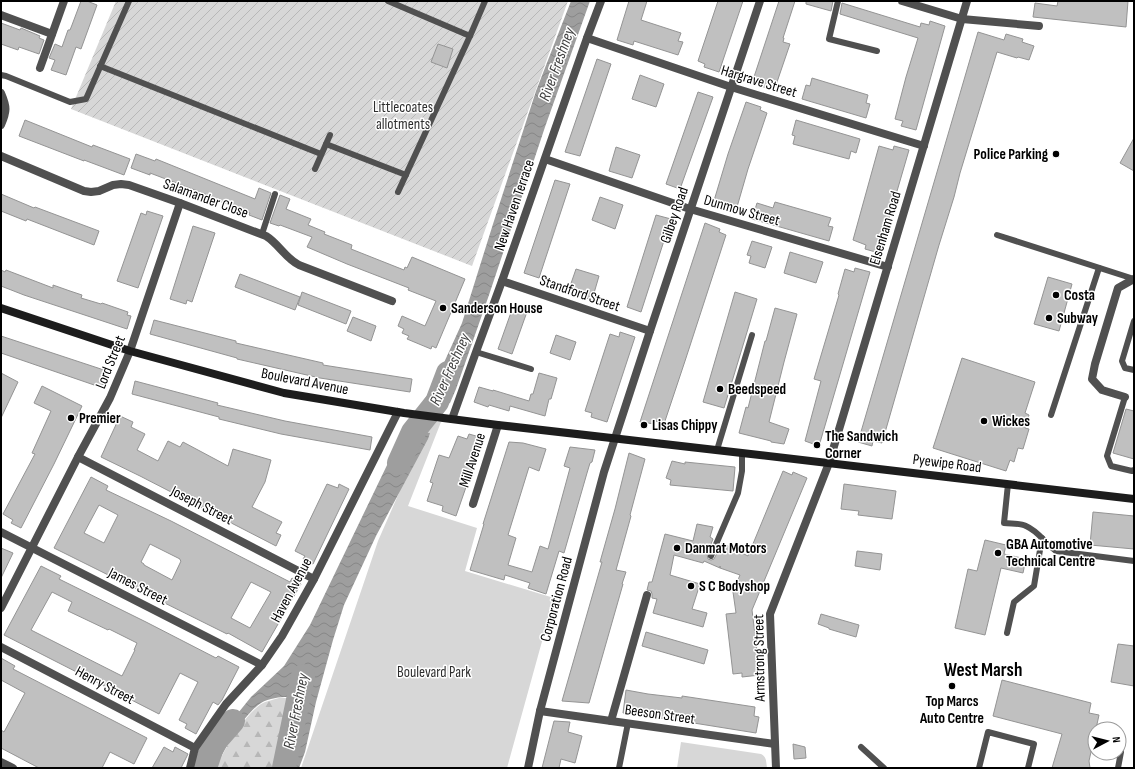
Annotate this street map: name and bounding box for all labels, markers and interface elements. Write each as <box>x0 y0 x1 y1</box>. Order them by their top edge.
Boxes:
water label: River Freshney <box>535 24 580 104</box>
street label: Hargrave Street <box>718 61 800 102</box>
park label: Littlecoates allotments <box>373 98 433 134</box>
place label: Police Parking <box>974 145 1049 164</box>
marker: Police Parking <box>1051 149 1061 159</box>
street label: New Haven Terrace <box>490 157 539 253</box>
street label: Salamander Close <box>161 174 251 223</box>
street label: Gilbey Road <box>656 184 693 246</box>
street label: Elsenham Road <box>865 189 906 267</box>
street label: Dunmow Street <box>702 191 783 231</box>
street label: Standford Street <box>537 271 623 316</box>
place label: Costa <box>1064 286 1095 305</box>
marker: Costa <box>1051 290 1061 300</box>
place label: Sanderson House <box>451 299 543 318</box>
marker: Sanderson House <box>438 303 448 313</box>
place label: Subway <box>1057 309 1099 328</box>
marker: Subway <box>1044 313 1054 323</box>
water label: River Freshney <box>426 330 475 409</box>
street label: Lord Street <box>91 332 130 392</box>
street label: Boulevard Avenue <box>260 364 350 399</box>
place label: Beedspeed <box>728 380 786 399</box>
marker: Beedspeed <box>715 384 725 394</box>
place label: Premier <box>79 409 121 428</box>
place label: Wickes <box>992 412 1030 431</box>
marker: Premier <box>66 413 76 423</box>
place label: Lisas Chippy <box>652 416 718 435</box>
marker: Wickes <box>979 416 989 426</box>
marker: Lisas Chippy <box>639 420 649 430</box>
place label: The Sandwich Corner <box>825 427 898 463</box>
street label: Mill Avenue <box>455 430 490 490</box>
marker: The Sandwich Corner <box>812 440 822 450</box>
street label: Pyewipe Road <box>912 450 982 477</box>
street label: Joseph Street <box>167 481 236 529</box>
place label: GBA Automotive Technical Centre <box>1006 535 1095 571</box>
place label: Danmat Motors <box>685 539 767 558</box>
marker: Danmat Motors <box>672 543 682 553</box>
marker: GBA Automotive Technical Centre <box>993 548 1003 558</box>
street label: Corporation Road <box>536 554 577 644</box>
street label: Haven Avenue <box>267 555 316 626</box>
street label: James Street <box>104 563 171 610</box>
place label: S C Bodyshop <box>699 577 770 596</box>
marker: S C Bodyshop <box>686 581 696 591</box>
street label: Armstrong Street <box>749 614 770 703</box>
district label: West Marsh <box>944 659 1022 682</box>
street label: Henry Street <box>72 662 138 709</box>
park label: Boulevard Park <box>397 663 471 682</box>
water label: River Freshney <box>280 671 313 751</box>
marker: Top Marcs Auto Centre <box>947 681 957 691</box>
place label: Top Marcs Auto Centre <box>919 692 984 728</box>
street label: Beeson Street <box>624 700 697 729</box>
north arrow <box>1087 721 1127 761</box>
text: N <box>1110 736 1123 744</box>

